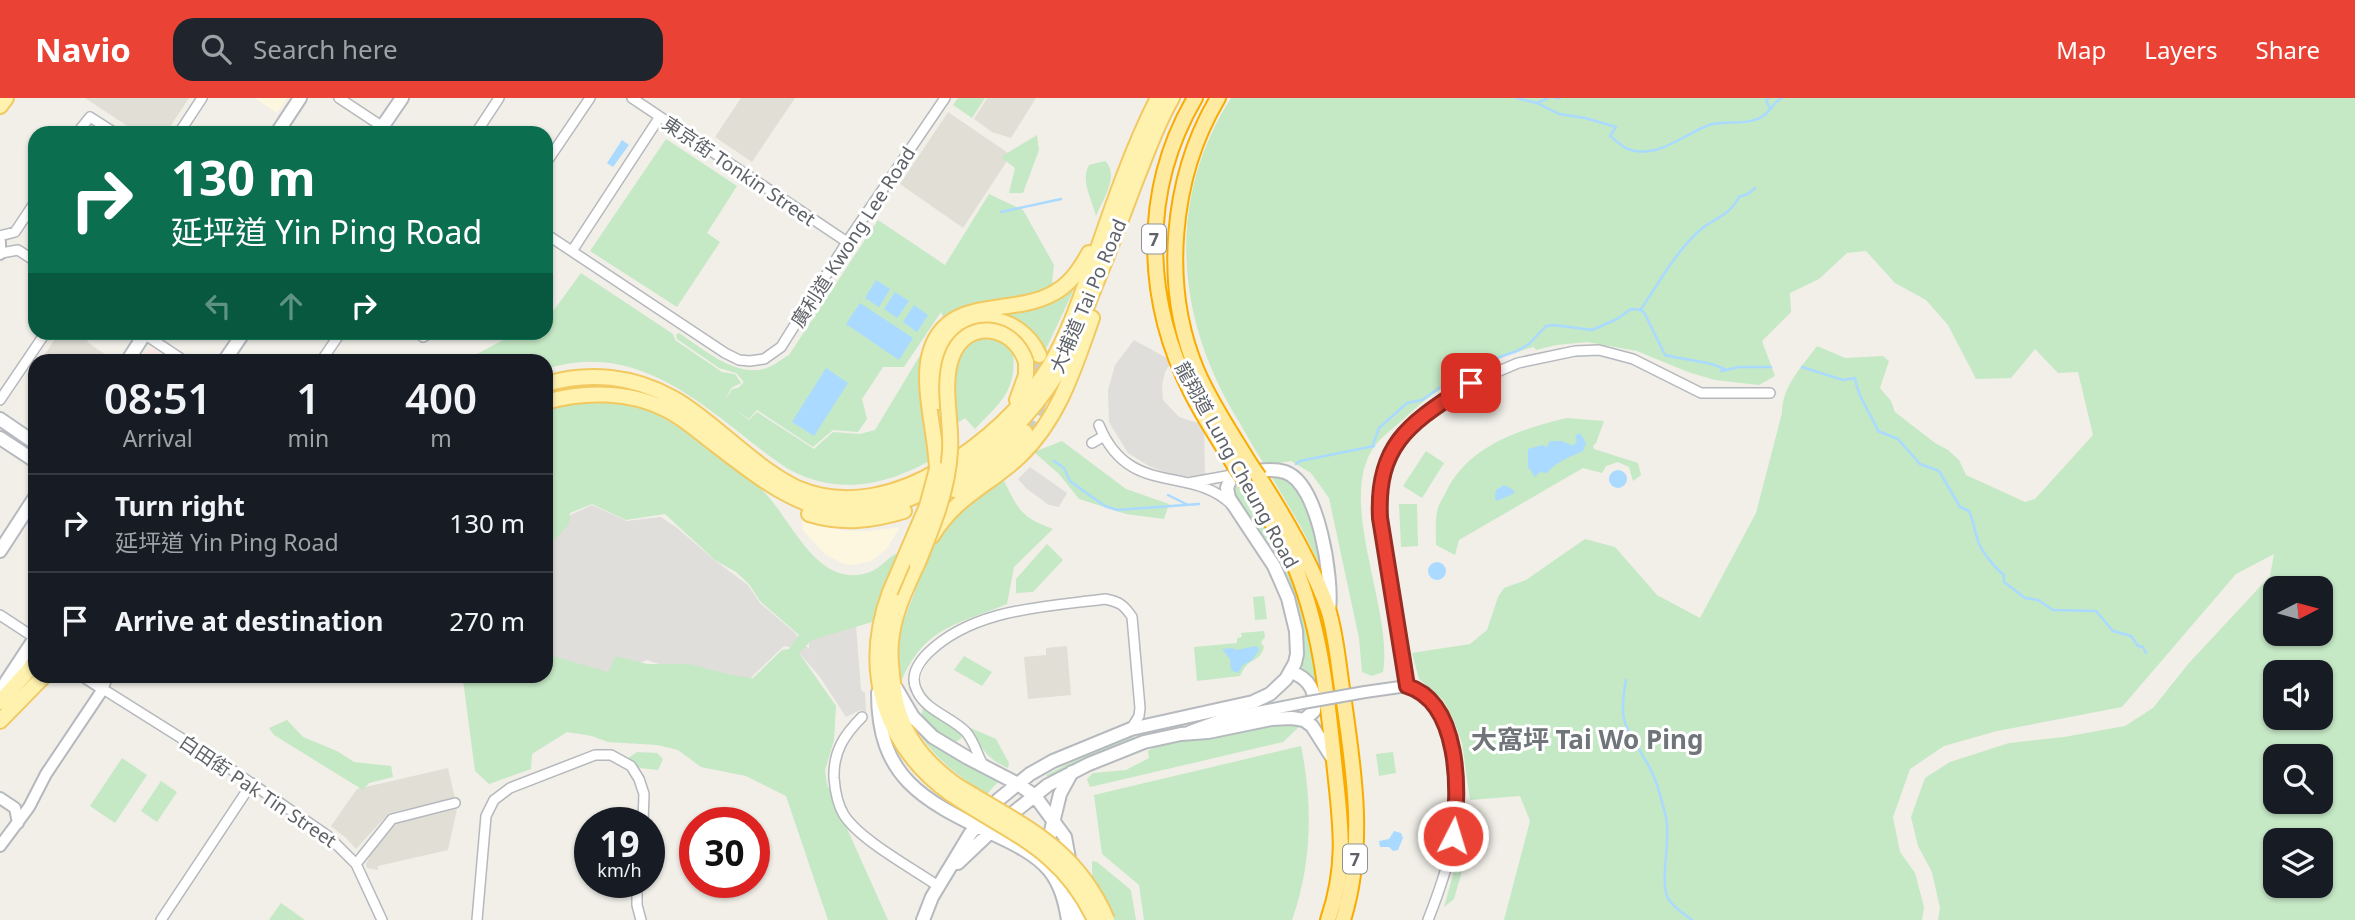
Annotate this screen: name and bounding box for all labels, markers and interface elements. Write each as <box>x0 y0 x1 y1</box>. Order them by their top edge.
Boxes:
search box <box>173 18 663 81</box>
text: Navio <box>35 27 131 72</box>
icon: search <box>197 30 235 68</box>
text: Search here <box>253 31 398 67</box>
text: Map <box>2056 33 2106 66</box>
text: Layers <box>2144 33 2218 66</box>
text: Share <box>2256 33 2320 66</box>
street label: 東京街 Tonkin Street <box>657 110 821 232</box>
street label: 廣利道 Kwong Lee Road <box>785 142 921 332</box>
text: 130 m <box>171 144 316 210</box>
icon: right <box>56 154 147 245</box>
text: 延坪道 Yin Ping Road <box>171 210 482 253</box>
street label: 大埔道 Tai Po Road <box>1044 215 1132 377</box>
road number: 7 <box>1142 224 1166 254</box>
icon: left <box>199 287 237 325</box>
icon: ahead <box>272 287 310 325</box>
icon: right <box>345 287 383 325</box>
pin <box>1441 353 1501 413</box>
street label: 龍翔道 Lung Cheung Road <box>1169 357 1305 573</box>
icon: arrive <box>1452 364 1490 402</box>
text: 08:51 <box>104 369 212 426</box>
text: 1 <box>296 369 320 426</box>
text: 400 <box>405 369 477 426</box>
text: Arrival <box>123 422 193 454</box>
text: min <box>287 422 329 454</box>
text: m <box>430 422 452 454</box>
text: Turn right <box>115 488 245 524</box>
icon: right <box>56 504 94 542</box>
text: 130 m <box>449 505 525 541</box>
text: 延坪道 Yin Ping Road <box>115 526 339 558</box>
north arrow <box>2263 576 2333 646</box>
map controls <box>2263 576 2333 898</box>
icon: arrive <box>56 602 94 640</box>
text: Arrive at destination <box>115 603 384 639</box>
text: 270 m <box>449 603 525 639</box>
button: sound <box>2263 660 2333 730</box>
district label: 大窩坪 Tai Wo Ping <box>1471 721 1703 757</box>
street label: 白田街 Pak Tin Street <box>174 729 342 853</box>
button: search <box>2263 744 2333 814</box>
position arrow <box>1416 799 1490 873</box>
speed limit sign: 30 <box>679 807 770 898</box>
text: 19 <box>599 820 640 867</box>
button: layers <box>2263 828 2333 898</box>
road number: 7 <box>1343 844 1367 874</box>
text: km/h <box>597 858 642 882</box>

